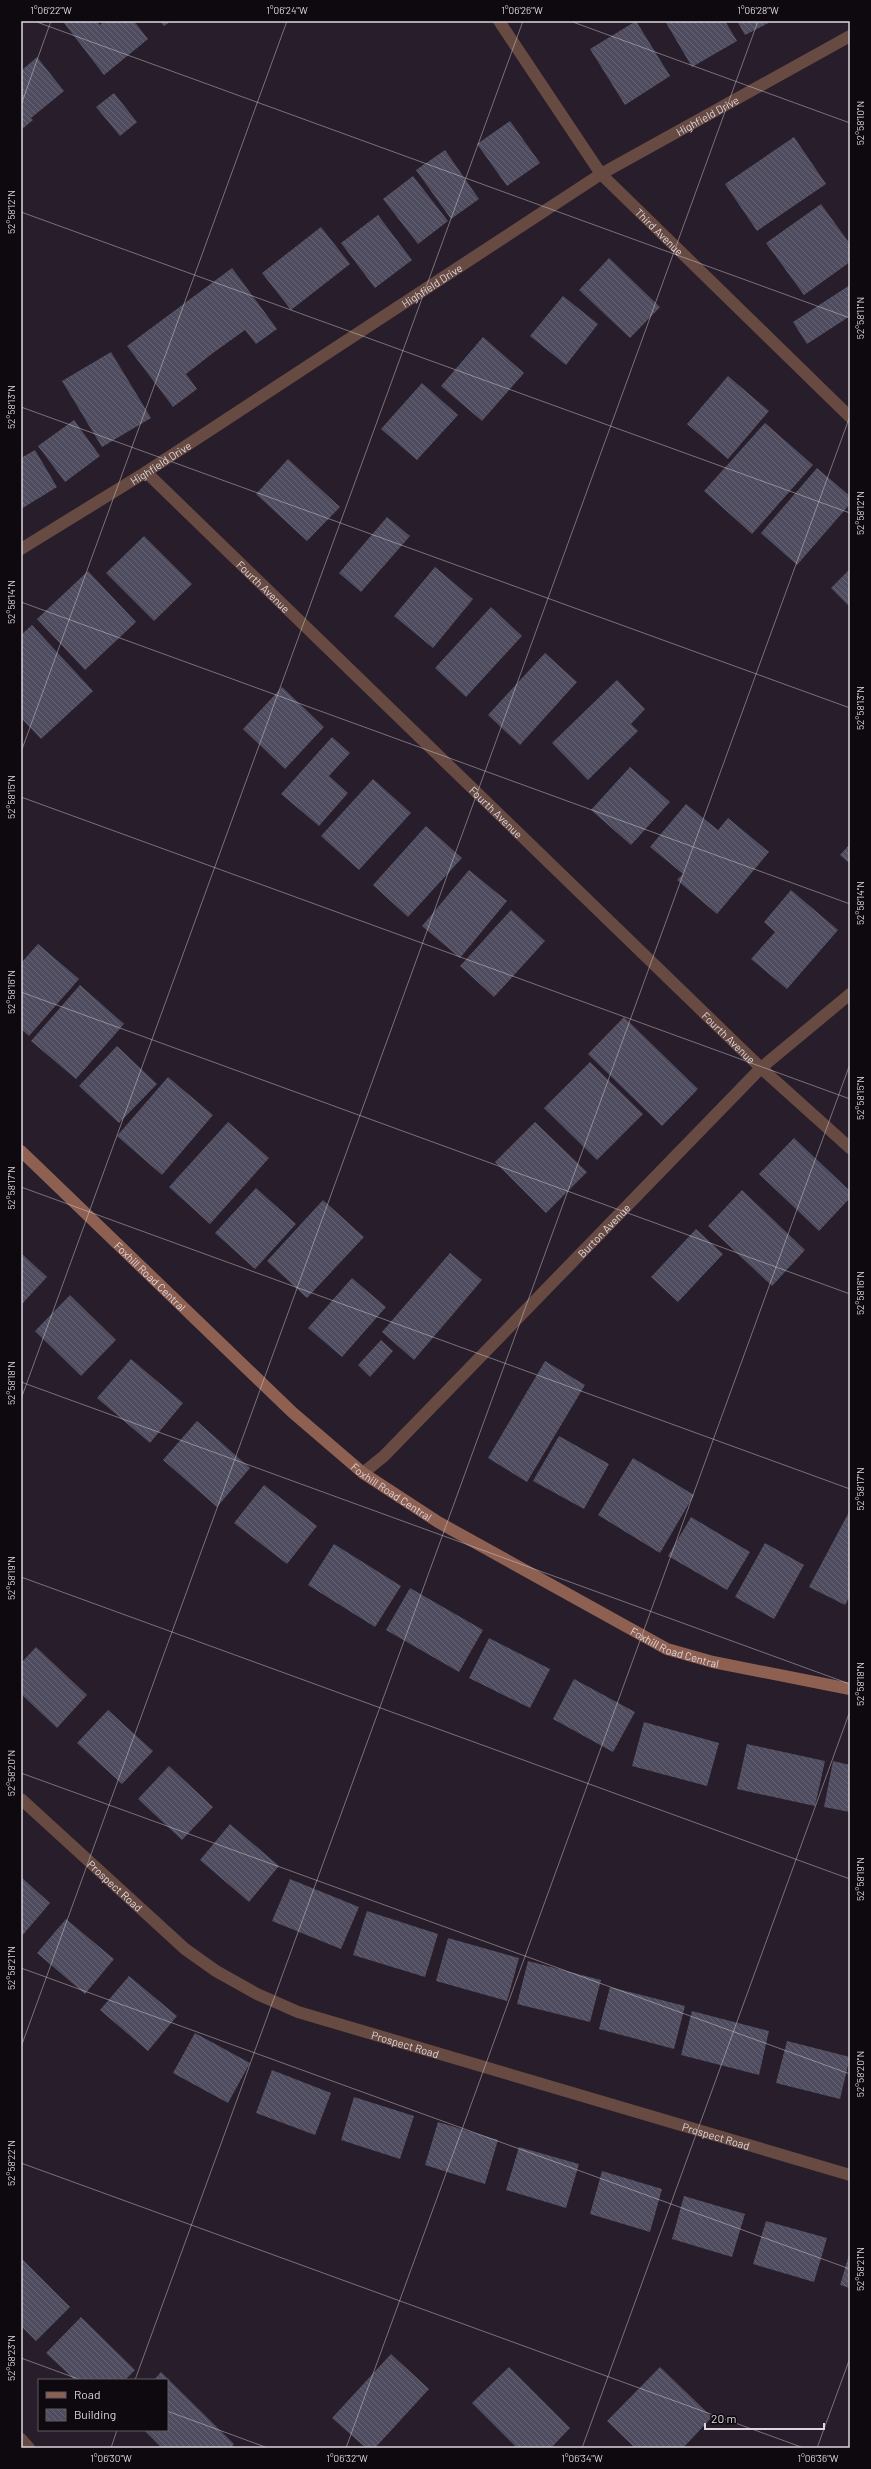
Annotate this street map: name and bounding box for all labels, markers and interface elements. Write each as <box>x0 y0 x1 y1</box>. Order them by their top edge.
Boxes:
text: 1°06'22"W <box>30 4 72 16</box>
text: 1°06'24"W <box>266 4 308 16</box>
text: 1°06'26"W <box>501 4 543 16</box>
text: 1°06'28"W <box>737 4 779 16</box>
street label: Highfield Drive <box>673 93 741 138</box>
text: 52°58'10"N <box>854 101 866 145</box>
text: 52°58'12"N <box>5 190 17 234</box>
street label: Third Avenue <box>633 205 687 258</box>
street label: Highfield Drive <box>399 260 464 310</box>
text: 52°58'11"N <box>854 297 866 339</box>
text: 52°58'13"N <box>5 385 17 429</box>
street label: Highfield Drive <box>128 438 193 487</box>
text: 52°58'12"N <box>854 491 866 535</box>
street label: Fourth Avenue <box>234 557 293 615</box>
text: 52°58'14"N <box>5 580 17 624</box>
text: 52°58'13"N <box>854 686 866 730</box>
text: 52°58'15"N <box>5 775 17 819</box>
street label: Fourth Avenue <box>467 783 526 840</box>
text: 52°58'14"N <box>854 881 866 925</box>
text: 52°58'16"N <box>5 970 17 1014</box>
street label: Fourth Avenue <box>700 1008 759 1066</box>
text: 52°58'15"N <box>854 1076 866 1120</box>
text: 52°58'17"N <box>5 1166 17 1210</box>
street label: Burton Avenue <box>575 1200 633 1260</box>
street label: Foxhill Road Central <box>112 1239 189 1313</box>
text: 52°58'16"N <box>854 1271 866 1315</box>
text: 52°58'18"N <box>5 1361 17 1405</box>
street label: Foxhill Road Central <box>349 1460 435 1523</box>
text: 52°58'17"N <box>854 1467 866 1511</box>
text: 52°58'19"N <box>5 1556 17 1600</box>
street label: Foxhill Road Central <box>629 1624 720 1670</box>
text: 52°58'18"N <box>854 1662 866 1706</box>
text: 52°58'20"N <box>5 1750 17 1796</box>
street label: Prospect Road <box>85 1857 146 1914</box>
text: 52°58'19"N <box>854 1857 866 1901</box>
text: 52°58'21"N <box>5 1946 17 1990</box>
street label: Prospect Road <box>370 2028 441 2060</box>
text: 52°58'20"N <box>854 2051 866 2097</box>
street label: Prospect Road <box>681 2119 751 2152</box>
text: 52°58'22"N <box>5 2140 17 2186</box>
text: 52°58'21"N <box>854 2247 866 2291</box>
text: 52°58'23"N <box>5 2335 17 2381</box>
legend <box>38 2379 168 2431</box>
text: Road <box>74 2387 101 2401</box>
scale bar <box>705 2405 824 2431</box>
text: Building <box>74 2407 116 2421</box>
text: 20 m <box>711 2411 737 2425</box>
text: 1°06'30"W <box>90 2452 132 2464</box>
text: 1°06'32"W <box>326 2452 368 2464</box>
text: 1°06'34"W <box>561 2452 603 2464</box>
text: 1°06'36"W <box>797 2452 839 2464</box>

